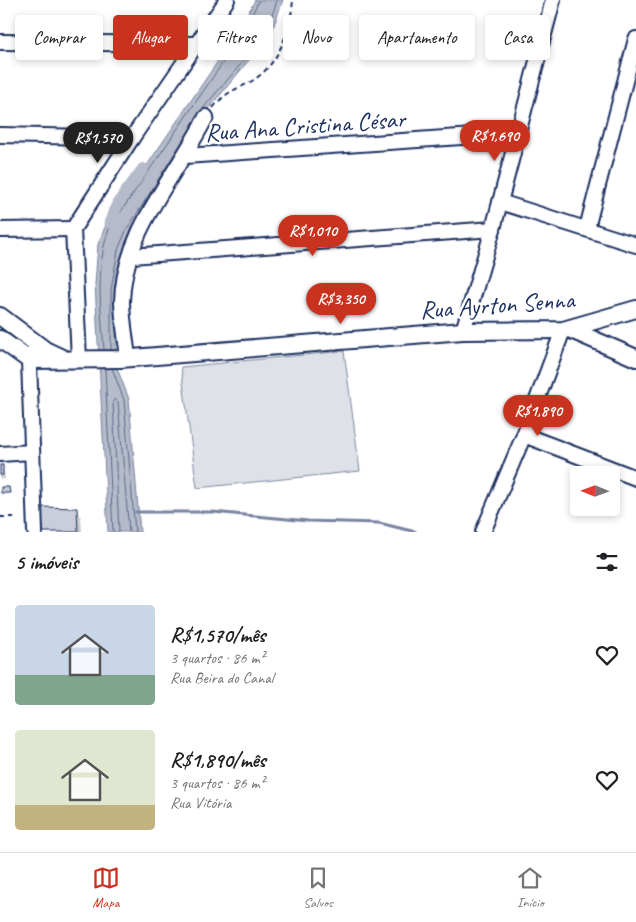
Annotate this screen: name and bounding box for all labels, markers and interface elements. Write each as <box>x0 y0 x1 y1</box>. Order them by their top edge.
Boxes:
chip: Comprar <box>15 15 103 60</box>
chip: Alugar <box>113 15 188 60</box>
chip: Filtros <box>198 15 273 60</box>
chip: Novo <box>283 15 349 60</box>
chip: Apartamento <box>359 15 475 60</box>
chip: Casa <box>485 15 550 60</box>
street label: Rua Ana Cristina César <box>204 103 408 149</box>
pin: R$1,690 <box>449 120 541 162</box>
pin: R$1,570 <box>52 121 144 164</box>
text: R$1,690 <box>471 126 519 146</box>
text: R$1,570 <box>74 128 122 148</box>
pin: R$1,010 <box>267 214 359 257</box>
text: R$1,010 <box>289 221 337 241</box>
pin: R$3,350 <box>295 282 387 325</box>
street label: Rua Ayrton Senna <box>419 284 577 326</box>
text: R$3,350 <box>317 289 365 309</box>
pin: R$1,890 <box>492 394 584 437</box>
text: R$1,890 <box>514 401 562 421</box>
north arrow <box>570 466 620 516</box>
map controls <box>570 466 620 516</box>
icon: filters <box>593 548 621 576</box>
text: 5 imóveis <box>15 549 78 575</box>
text: R$1,570/mês <box>170 622 265 648</box>
icon: home <box>55 625 115 685</box>
icon: heart <box>593 641 621 669</box>
text: 3 quartos · 86 m² <box>170 648 265 668</box>
text: Rua Beira do Canal <box>170 668 273 688</box>
text: R$1,890/mês <box>170 747 266 773</box>
icon: home <box>55 750 115 810</box>
icon: heart <box>593 766 621 794</box>
text: 3 quartos · 86 m² <box>170 773 265 793</box>
text: Rua Vitória <box>170 793 231 813</box>
tab: Mapa <box>92 864 120 911</box>
tab: Salvos <box>303 864 333 911</box>
tab: Início <box>516 864 544 911</box>

